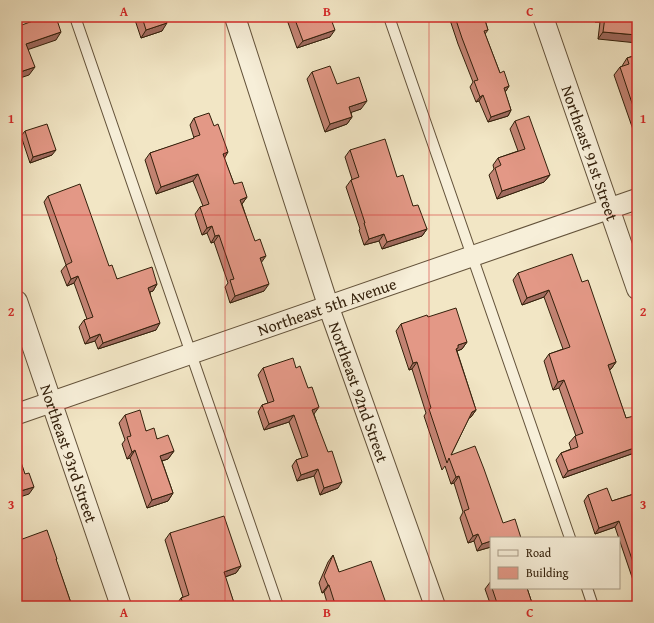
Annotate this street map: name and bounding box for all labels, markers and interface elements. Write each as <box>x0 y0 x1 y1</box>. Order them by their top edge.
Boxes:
text: A <box>120 2 129 21</box>
text: B <box>323 2 331 21</box>
text: C <box>526 2 534 21</box>
street label: Northeast 91st Street <box>556 82 625 224</box>
text: 1 <box>8 109 14 128</box>
text: 1 <box>640 109 646 128</box>
street label: Northeast 5th Avenue <box>254 271 400 342</box>
text: 2 <box>8 302 15 321</box>
text: 2 <box>640 302 647 321</box>
street label: Northeast 92nd Street <box>323 319 395 466</box>
street label: Northeast 93rd Street <box>34 381 104 526</box>
text: 3 <box>8 495 14 514</box>
text: 3 <box>640 495 646 514</box>
legend <box>490 537 620 589</box>
text: Road <box>526 544 552 561</box>
text: Building <box>526 564 569 581</box>
text: A <box>120 603 129 622</box>
text: B <box>323 603 331 622</box>
text: C <box>526 603 534 622</box>

